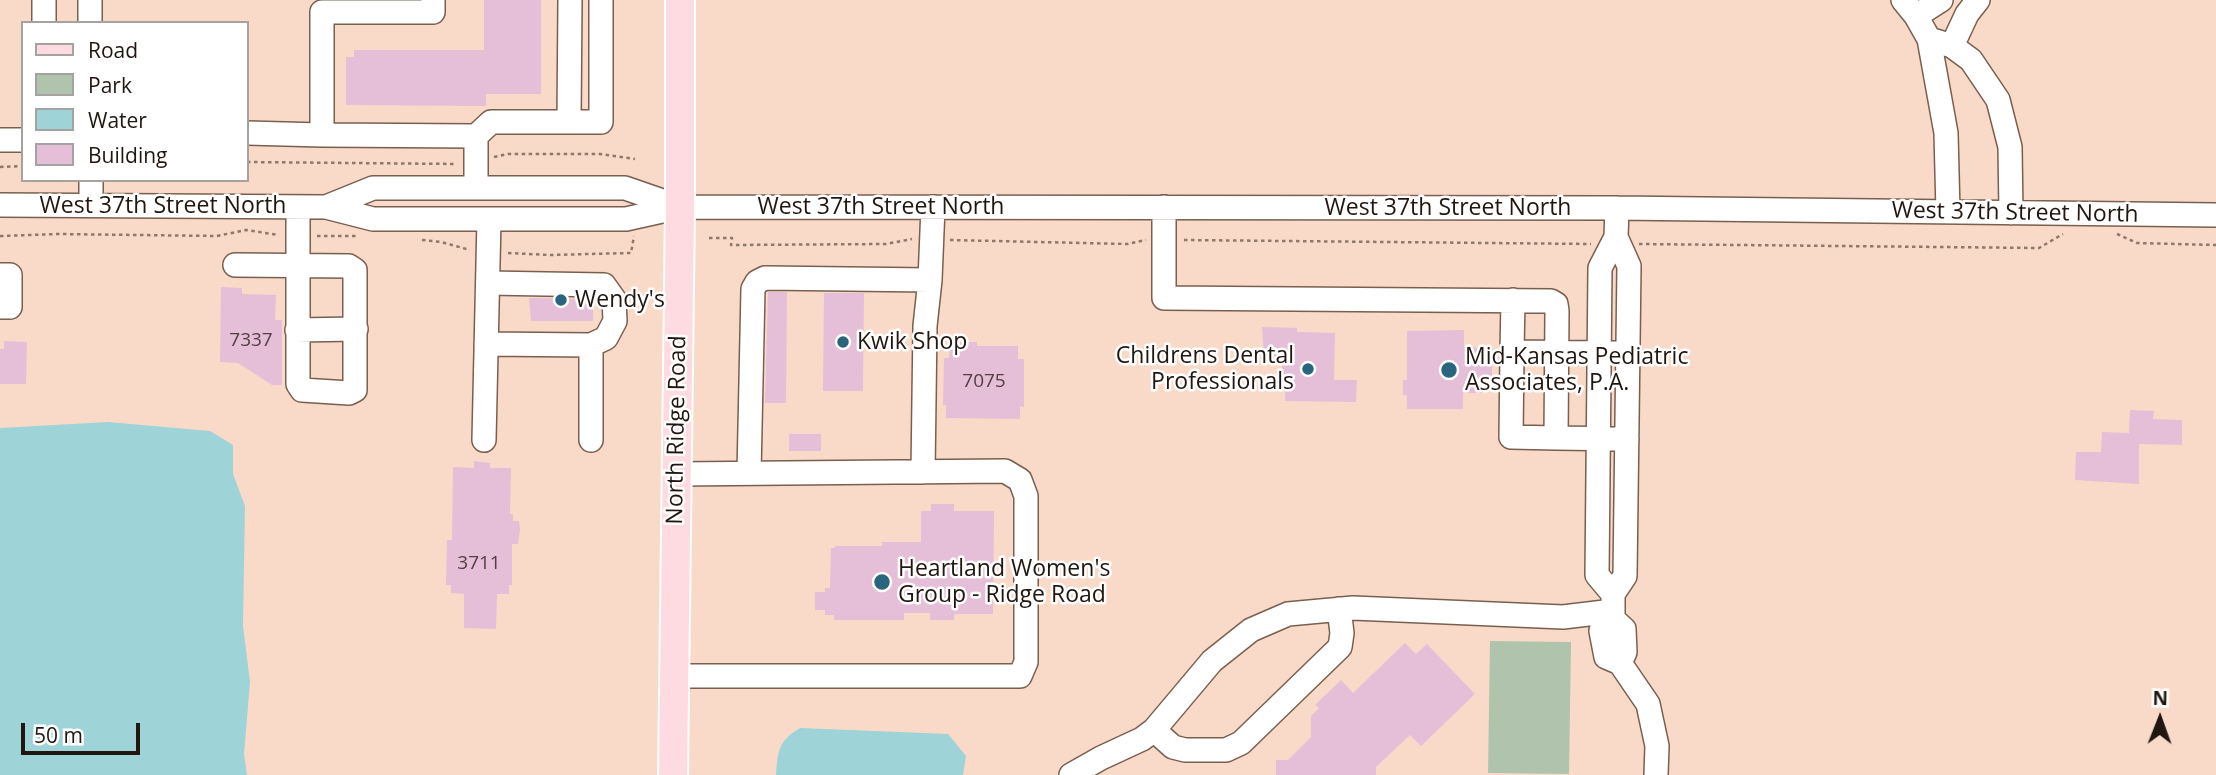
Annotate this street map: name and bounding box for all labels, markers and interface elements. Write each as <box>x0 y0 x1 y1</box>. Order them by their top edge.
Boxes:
legend <box>21 21 248 182</box>
text: Road <box>88 36 138 64</box>
text: Park <box>88 71 132 99</box>
text: Water <box>88 106 147 134</box>
text: Building <box>88 141 167 169</box>
street label: West 37th Street North <box>40 192 286 220</box>
street label: West 37th Street North <box>758 193 1004 221</box>
street label: West 37th Street North <box>1325 194 1571 222</box>
street label: West 37th Street North <box>1891 197 2139 229</box>
place label: Wendy's <box>575 286 665 314</box>
marker: Wendy's <box>553 292 569 308</box>
place label: Kwik Shop <box>857 328 967 356</box>
house number: 7337 <box>229 330 273 352</box>
marker: Kwik Shop <box>835 334 851 350</box>
street label: North Ridge Road <box>662 335 692 525</box>
place label: Childrens Dental Professionals <box>1116 342 1294 396</box>
place label: Mid-Kansas Pediatric Associates, P.A. <box>1465 343 1688 397</box>
marker: Mid-Kansas Pediatric Associates, P.A. <box>1439 360 1459 380</box>
marker: Childrens Dental Professionals <box>1300 361 1316 377</box>
house number: 7075 <box>962 371 1006 393</box>
house number: 3711 <box>457 553 501 575</box>
place label: Heartland Women's Group - Ridge Road <box>898 555 1110 609</box>
marker: Heartland Women's Group - Ridge Road <box>872 572 892 592</box>
north arrow <box>2125 684 2195 754</box>
text: N <box>2152 685 2168 711</box>
scale bar <box>24 708 144 752</box>
text: 50 m <box>34 721 83 749</box>

